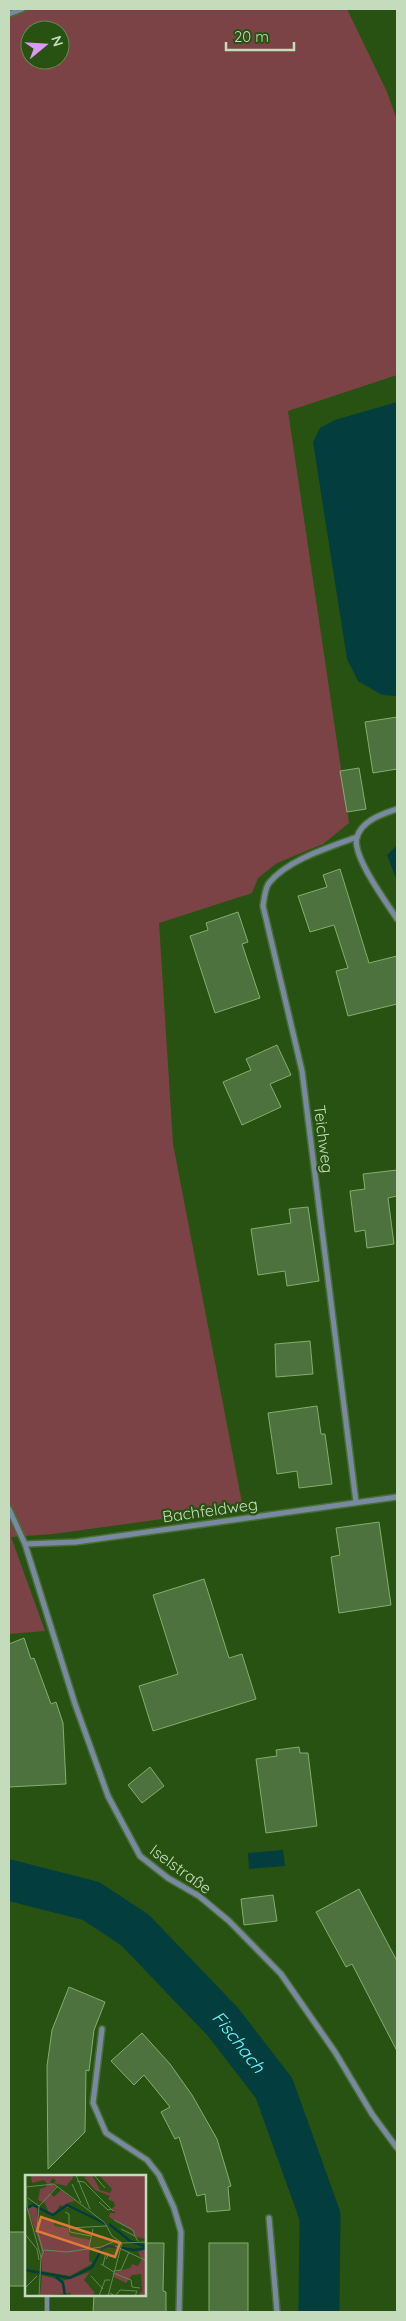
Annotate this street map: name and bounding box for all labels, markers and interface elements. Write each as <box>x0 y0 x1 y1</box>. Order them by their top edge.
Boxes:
north arrow <box>20 20 70 70</box>
scale bar <box>226 20 294 52</box>
text: 20 m <box>234 27 269 46</box>
text: N <box>47 33 68 49</box>
street label: Teichweg <box>310 1104 338 1174</box>
street label: Bachfeldweg <box>161 1493 259 1527</box>
street label: Iselstraße <box>146 1840 216 1898</box>
water label: Fischach <box>207 2006 271 2078</box>
inset map <box>25 2175 146 2296</box>

